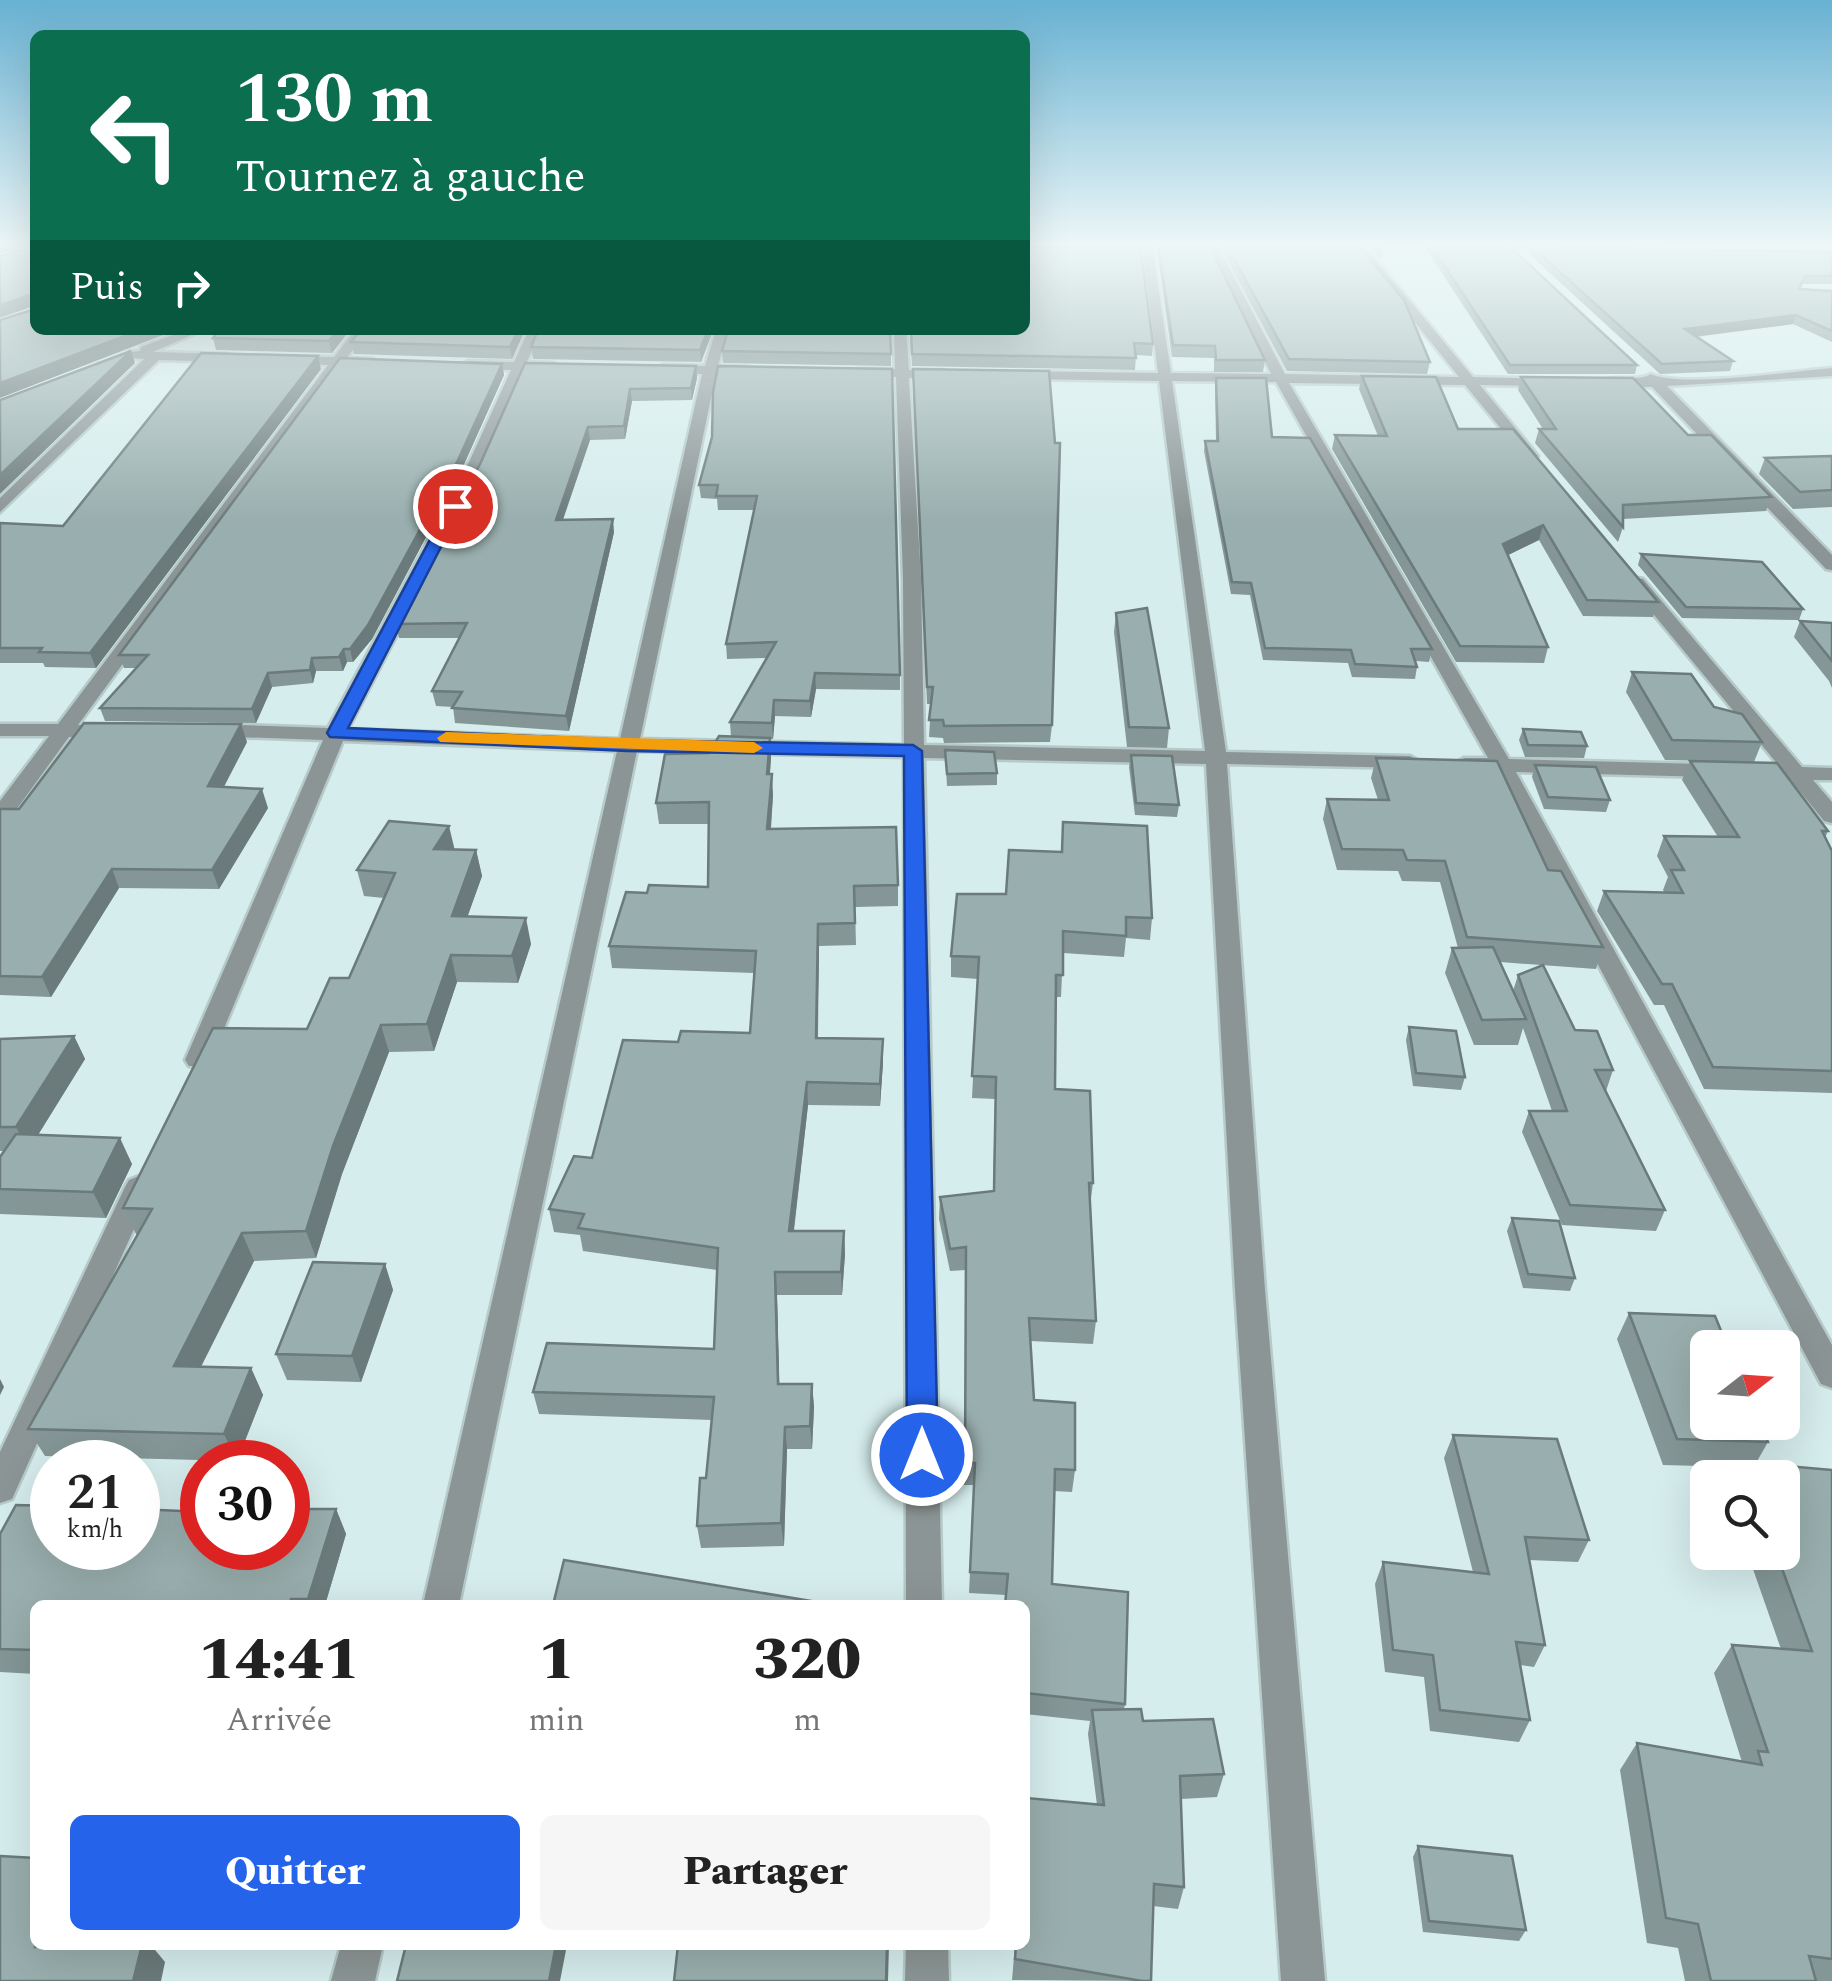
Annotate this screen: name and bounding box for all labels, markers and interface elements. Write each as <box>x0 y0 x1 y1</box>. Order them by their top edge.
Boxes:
text: 130 m <box>235 47 433 153</box>
icon: left <box>70 70 200 200</box>
text: Tournez à gauche <box>235 143 586 212</box>
text: Puis <box>70 259 144 317</box>
icon: right <box>164 260 219 315</box>
pin <box>413 464 498 549</box>
icon: arrive <box>428 479 483 534</box>
north arrow <box>1690 1330 1800 1440</box>
map controls <box>1690 1330 1800 1570</box>
position arrow <box>870 1403 974 1507</box>
speed limit sign: 30 <box>180 1440 310 1570</box>
text: 21 <box>67 1455 123 1531</box>
button: search <box>1690 1460 1800 1570</box>
text: km/h <box>67 1511 123 1549</box>
text: 14:41 <box>199 1614 360 1706</box>
text: 1 <box>538 1614 574 1706</box>
text: 320 <box>753 1614 861 1706</box>
text: Arrivée <box>226 1696 332 1745</box>
text: min <box>528 1696 584 1745</box>
text: m <box>793 1696 821 1745</box>
button: Quitter <box>70 1815 520 1930</box>
button: Partager <box>540 1815 990 1930</box>

